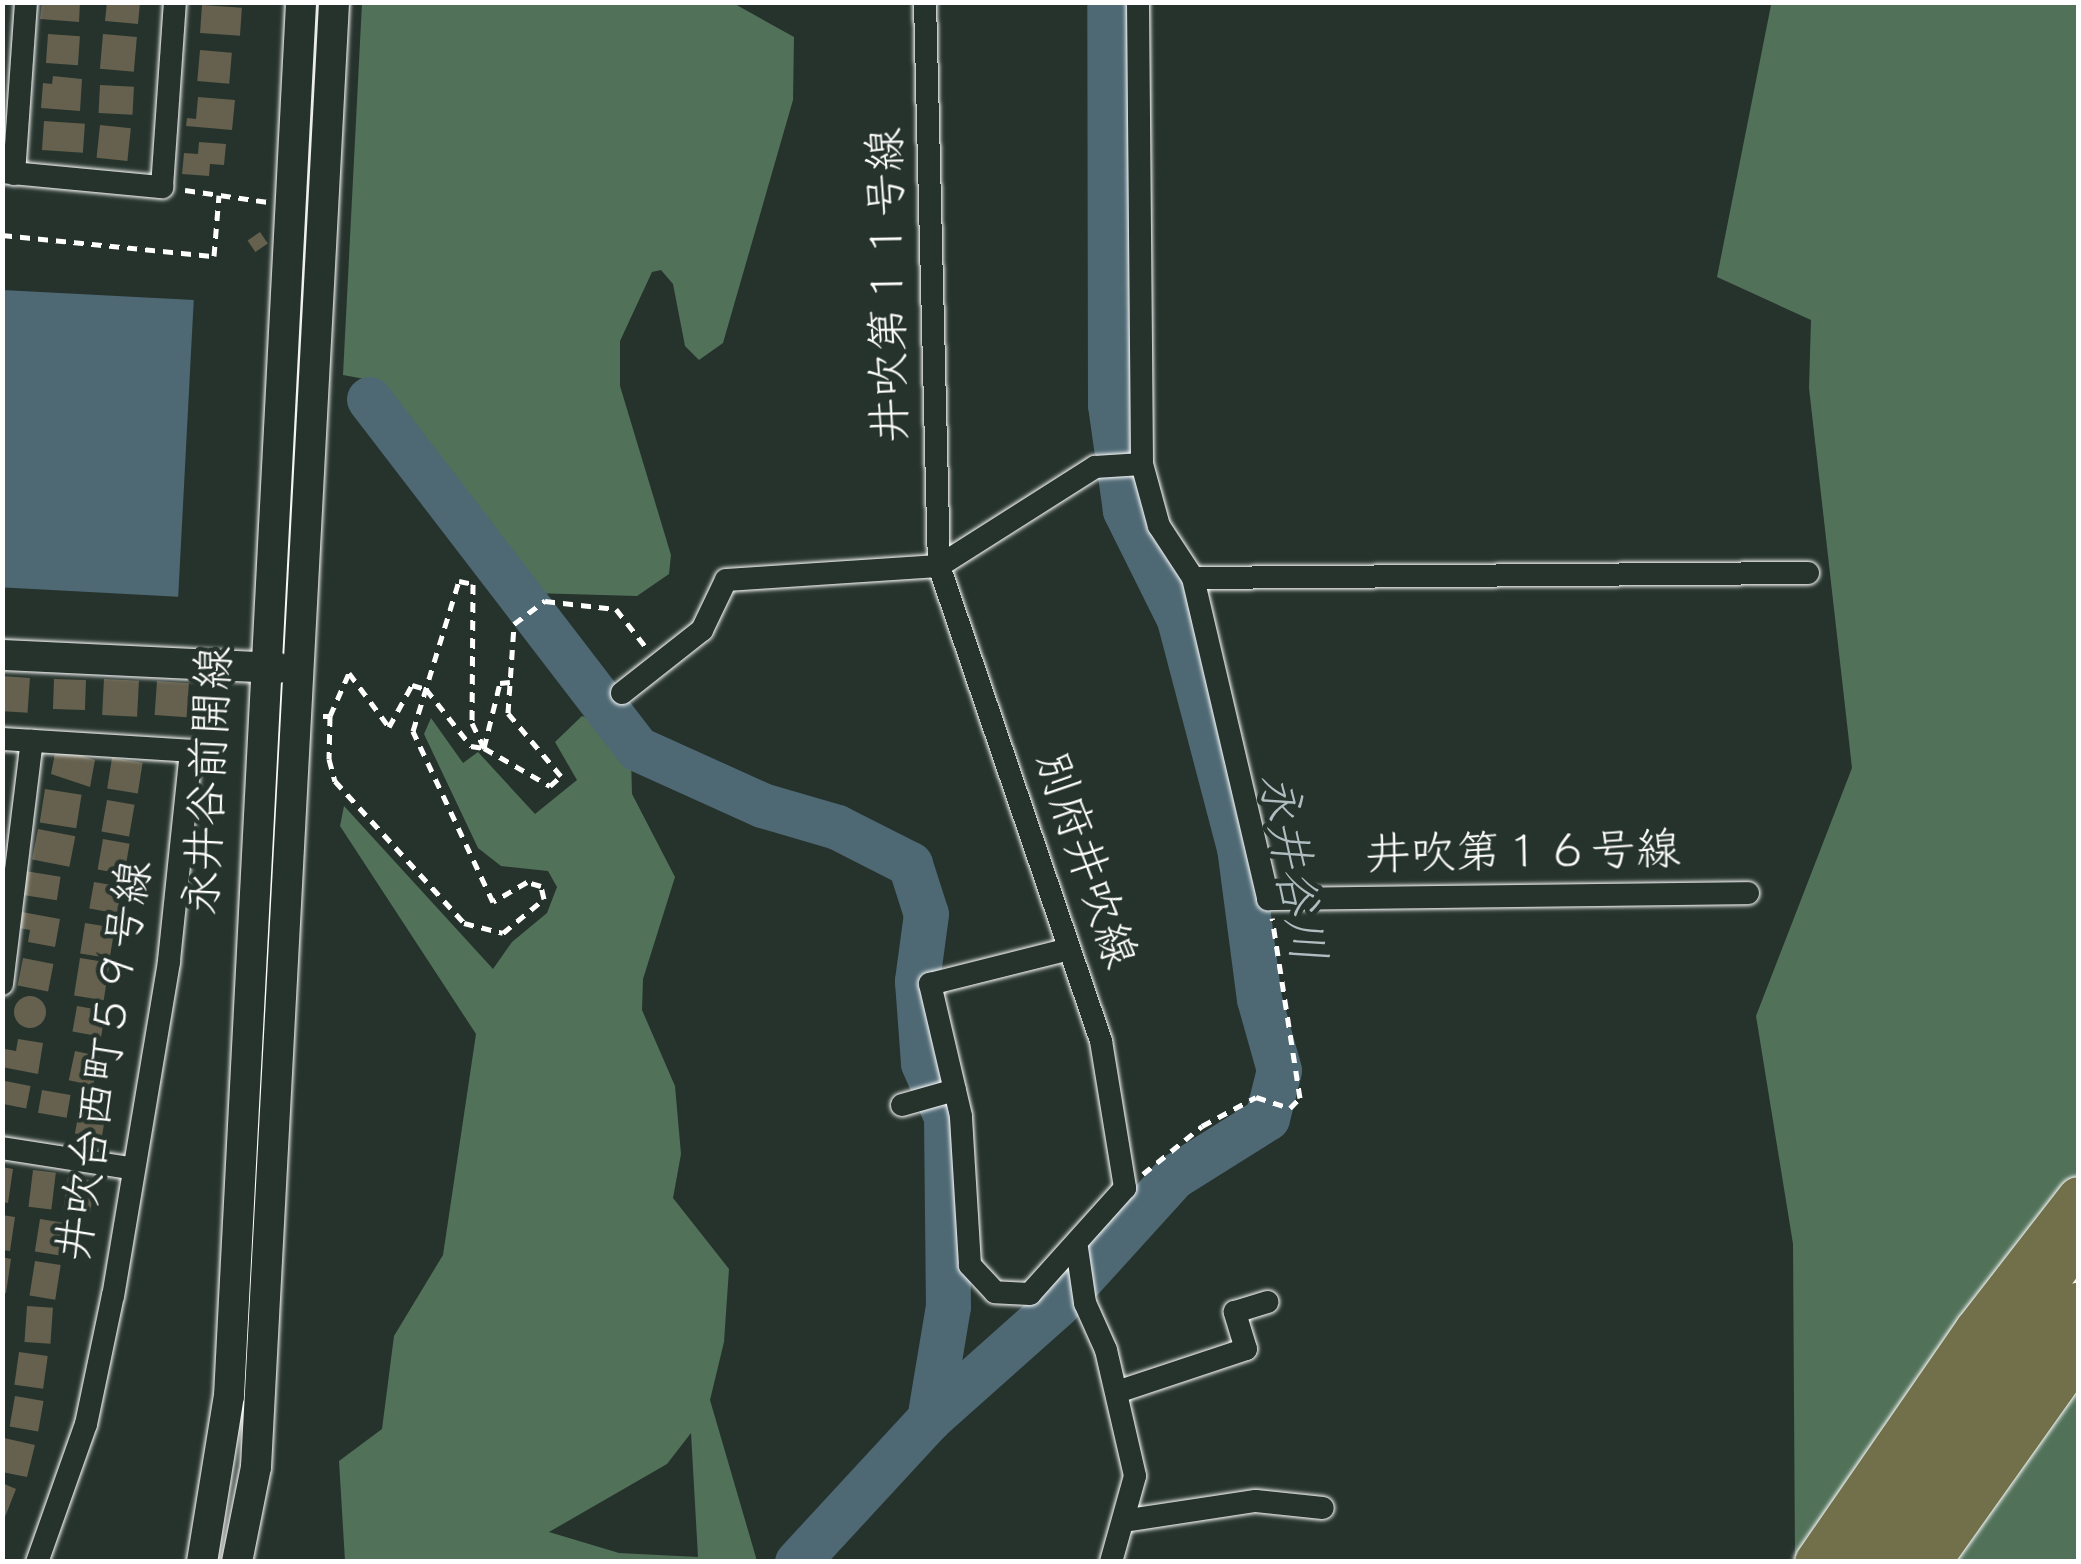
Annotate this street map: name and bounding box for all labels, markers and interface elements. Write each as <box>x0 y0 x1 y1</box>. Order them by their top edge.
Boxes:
street label: 井吹第１１号線 <box>862 127 922 443</box>
street label: 永井谷前開線 <box>178 645 246 917</box>
street label: 別府井吹線 <box>1020 746 1144 976</box>
water label: 永井谷川 <box>1244 768 1334 968</box>
street label: 井吹第１６号線 <box>1365 826 1681 886</box>
street label: 井吹台西町５９号線 <box>50 857 166 1265</box>

